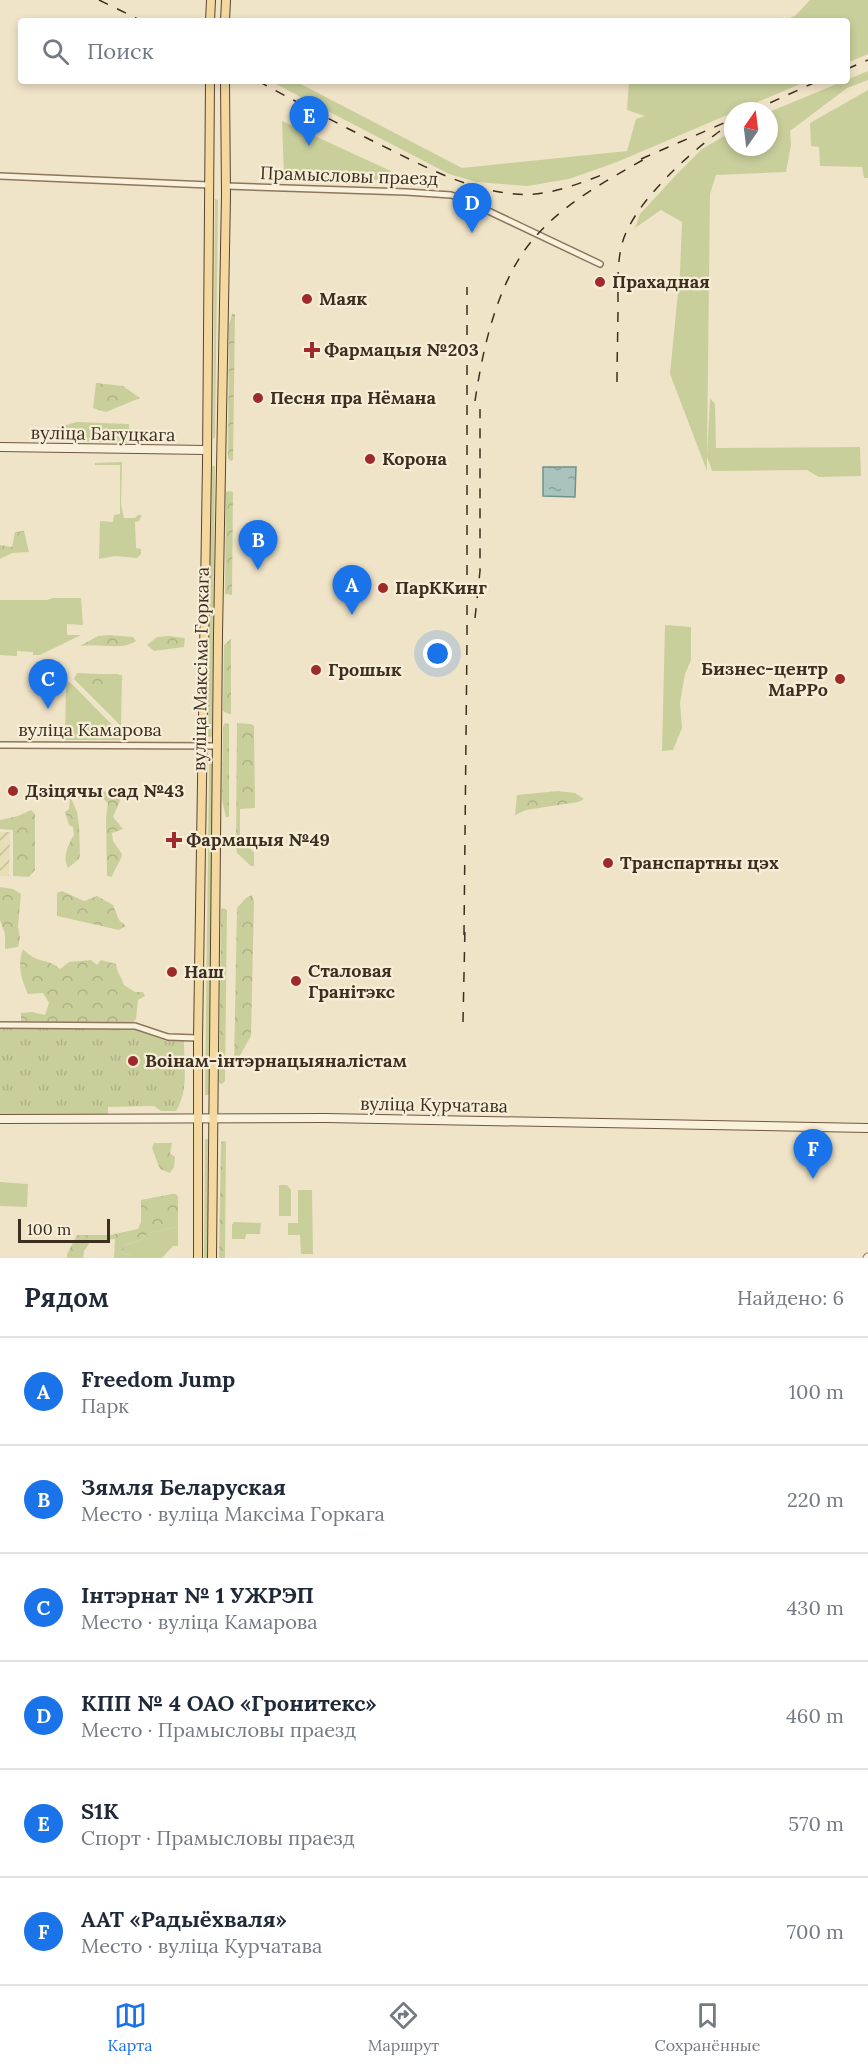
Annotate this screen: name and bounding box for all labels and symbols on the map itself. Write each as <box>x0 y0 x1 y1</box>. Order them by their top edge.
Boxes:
pin: E <box>290 96 328 146</box>
north arrow <box>724 102 778 156</box>
street label: Прамысловы праезд <box>259 161 439 190</box>
pin: D <box>452 184 492 233</box>
place label: Прахадная <box>612 270 710 293</box>
marker: Прахадная <box>593 275 607 289</box>
place label: Маяк <box>319 287 368 310</box>
marker: Маяк <box>300 292 314 306</box>
place label: Фармацыя №203 <box>324 338 479 361</box>
marker: Фармацыя №203 <box>305 343 319 357</box>
place label: Песня пра Нёмана <box>270 386 437 409</box>
marker: Песня пра Нёмана <box>251 391 265 405</box>
street label: вуліца Багуцкага <box>30 421 176 446</box>
place label: Корона <box>382 447 448 470</box>
marker: Корона <box>363 452 377 466</box>
pin: B <box>238 520 278 570</box>
pin: A <box>332 566 372 615</box>
street label: вуліца Максіма Горкага <box>187 567 214 771</box>
place label: ПарККинг <box>395 576 487 599</box>
marker: ПарККинг <box>376 581 390 595</box>
your location <box>423 639 452 668</box>
place label: Бизнес-центр МаРРо <box>701 657 828 701</box>
place label: Грошык <box>328 658 402 681</box>
pin: C <box>28 660 68 709</box>
marker: Грошык <box>309 663 323 677</box>
marker: Бизнес-центр МаРРо <box>833 672 847 686</box>
street label: вуліца Камарова <box>18 718 162 741</box>
place label: Дзіцячы сад №43 <box>25 779 184 802</box>
marker: Дзіцячы сад №43 <box>6 784 20 798</box>
place label: Фармацыя №49 <box>186 828 330 851</box>
marker: Фармацыя №49 <box>167 833 181 847</box>
place label: Транспартны цэх <box>620 851 779 874</box>
marker: Транспартны цэх <box>601 856 615 870</box>
place label: Сталовая Гранітэкс <box>308 959 396 1003</box>
place label: Наш <box>184 960 224 983</box>
marker: Наш <box>165 965 179 979</box>
marker: Сталовая Гранітэкс <box>289 974 303 988</box>
place label: Воінам-інтэрнацыяналістам <box>145 1049 407 1072</box>
marker: Воінам-інтэрнацыяналістам <box>126 1054 140 1068</box>
street label: вуліца Курчатава <box>360 1092 508 1117</box>
pin: F <box>794 1130 832 1179</box>
scale bar <box>18 1216 110 1244</box>

